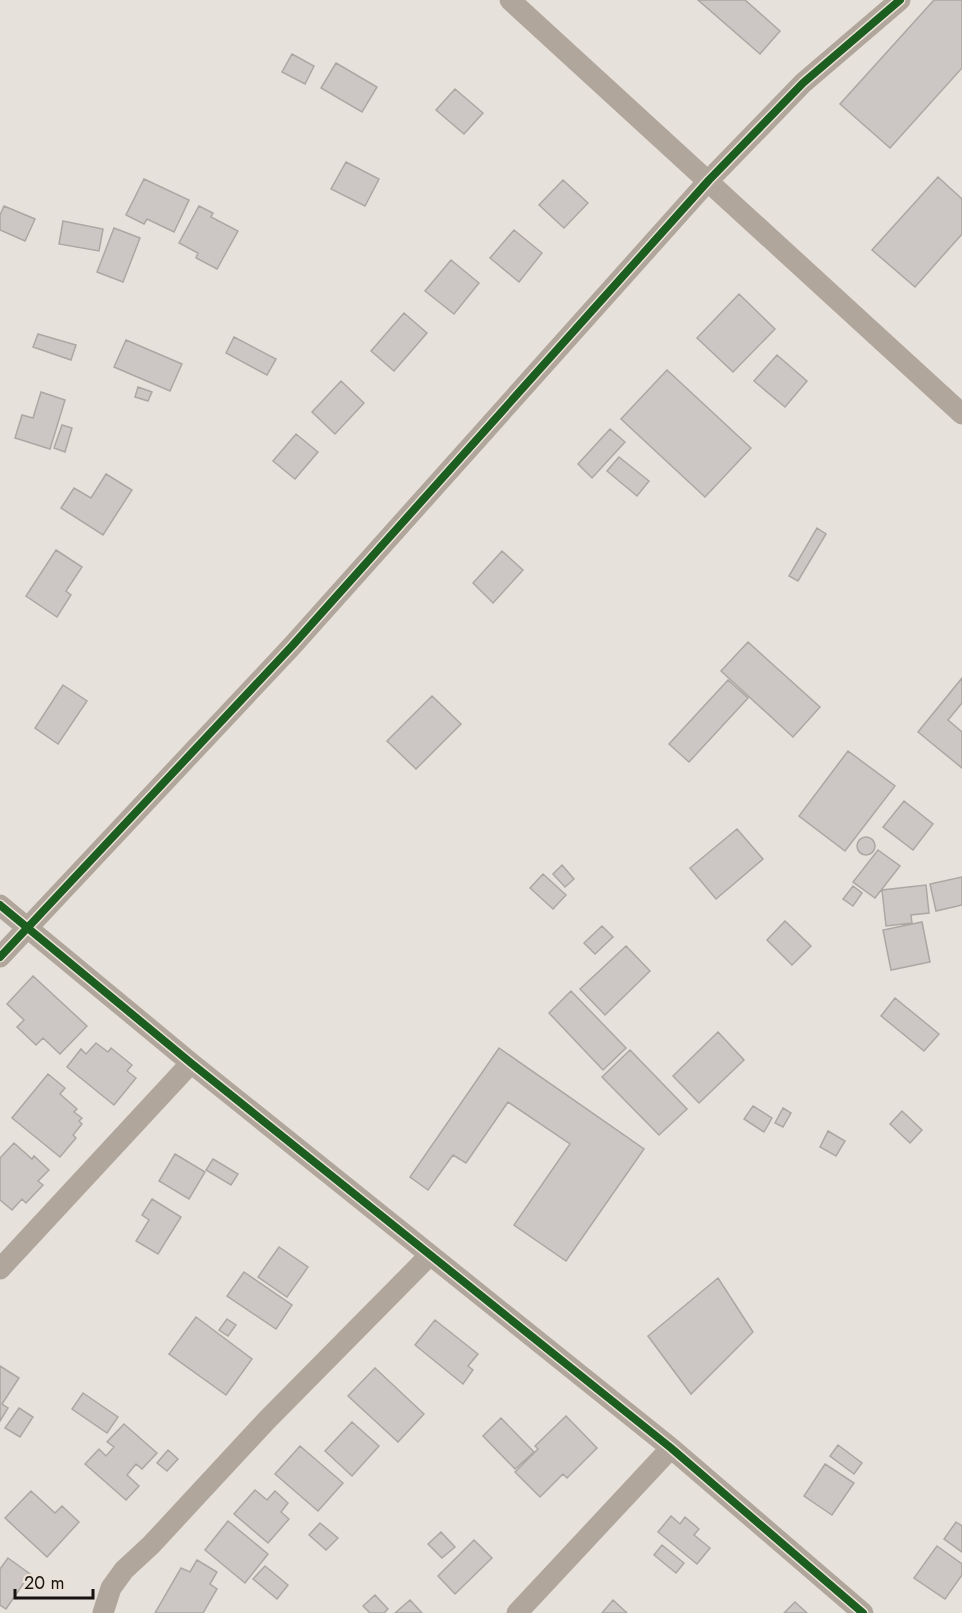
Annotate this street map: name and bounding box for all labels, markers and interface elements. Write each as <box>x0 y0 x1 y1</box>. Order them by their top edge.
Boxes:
scale bar <box>15 1562 93 1600</box>
text: 20 m <box>24 1570 64 1596</box>

